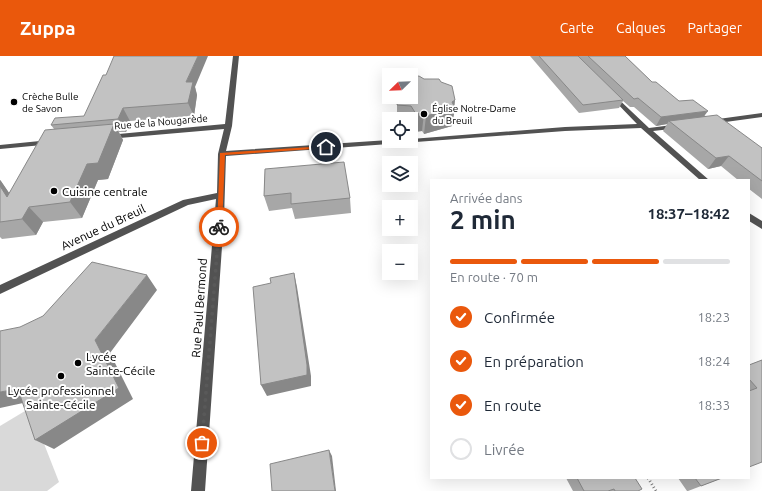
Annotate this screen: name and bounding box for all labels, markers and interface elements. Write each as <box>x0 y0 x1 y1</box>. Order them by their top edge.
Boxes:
text: Zuppa <box>20 17 76 39</box>
text: Carte <box>560 20 594 36</box>
text: Calques <box>616 20 665 36</box>
text: Partager <box>687 20 742 36</box>
north arrow <box>382 68 418 104</box>
map controls <box>382 68 418 280</box>
place label: Crèche Bulle de Savon <box>22 91 78 114</box>
marker: Crèche Bulle de Savon <box>9 97 19 107</box>
place label: Église Notre-Dame du Breuil <box>432 102 516 126</box>
marker: Église Notre-Dame du Breuil <box>419 109 429 119</box>
street label: Rue de la Nougarède <box>114 112 208 132</box>
button: locate <box>382 112 418 148</box>
pin <box>309 130 343 164</box>
icon: home <box>315 136 337 158</box>
button: layers <box>382 156 418 192</box>
place label: Cuisine centrale <box>62 185 148 198</box>
marker: Cuisine centrale <box>49 186 59 196</box>
text: Arrivée dans <box>450 191 522 205</box>
button: + <box>382 200 418 236</box>
street label: Avenue du Breuil <box>59 202 147 252</box>
text: 2 min <box>450 205 516 234</box>
text: 18:37–18:42 <box>647 205 730 222</box>
courier <box>199 207 239 247</box>
icon: bike <box>208 216 230 238</box>
button: − <box>382 244 418 280</box>
street label: Rue Paul Bermond <box>189 258 209 358</box>
text: En route · 70 m <box>450 270 538 284</box>
icon: check <box>450 306 472 328</box>
text: Confirmée <box>484 309 555 326</box>
text: 18:23 <box>697 310 730 324</box>
place label: Lycée Sainte-Cécile <box>86 350 155 377</box>
icon: check <box>450 350 472 372</box>
text: En préparation <box>484 353 584 370</box>
text: 18:24 <box>697 354 730 368</box>
marker: Lycée Sainte-Cécile <box>73 358 83 368</box>
marker: Lycée professionnel Sainte-Cécile <box>56 371 66 381</box>
place label: Lycée professionnel Sainte-Cécile <box>8 384 114 411</box>
icon: check <box>450 394 472 416</box>
text: En route <box>484 397 542 414</box>
text: 18:33 <box>697 398 730 412</box>
pin <box>185 426 219 460</box>
icon: bag <box>191 432 213 454</box>
text: Livrée <box>484 441 525 458</box>

